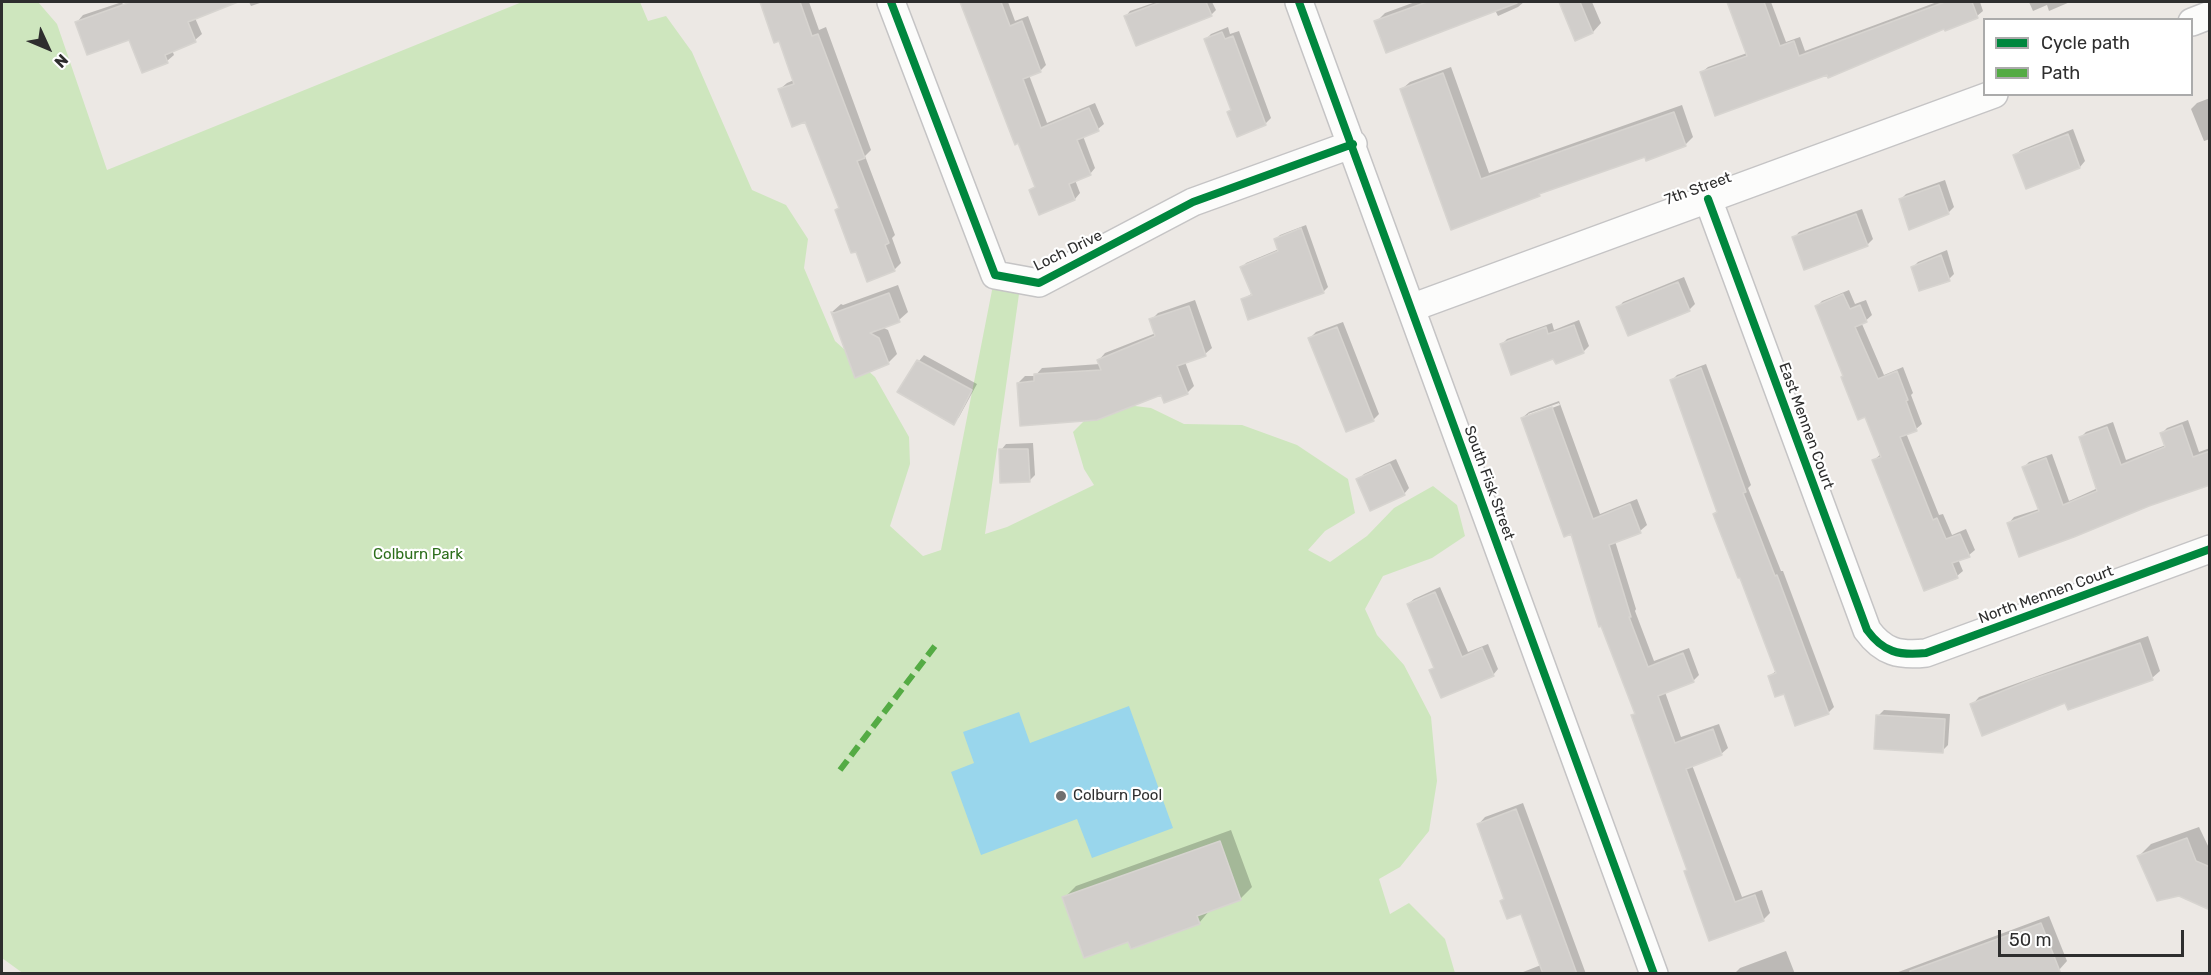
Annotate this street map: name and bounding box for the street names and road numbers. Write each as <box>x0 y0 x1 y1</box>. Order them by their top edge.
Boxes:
street label: 7th Street <box>1662 169 1734 209</box>
street label: Loch Drive <box>1031 227 1105 275</box>
street label: East Mennen Court <box>1775 360 1837 492</box>
street label: South Fisk Street <box>1460 423 1518 543</box>
street label: North Mennen Court <box>1976 562 2116 628</box>

